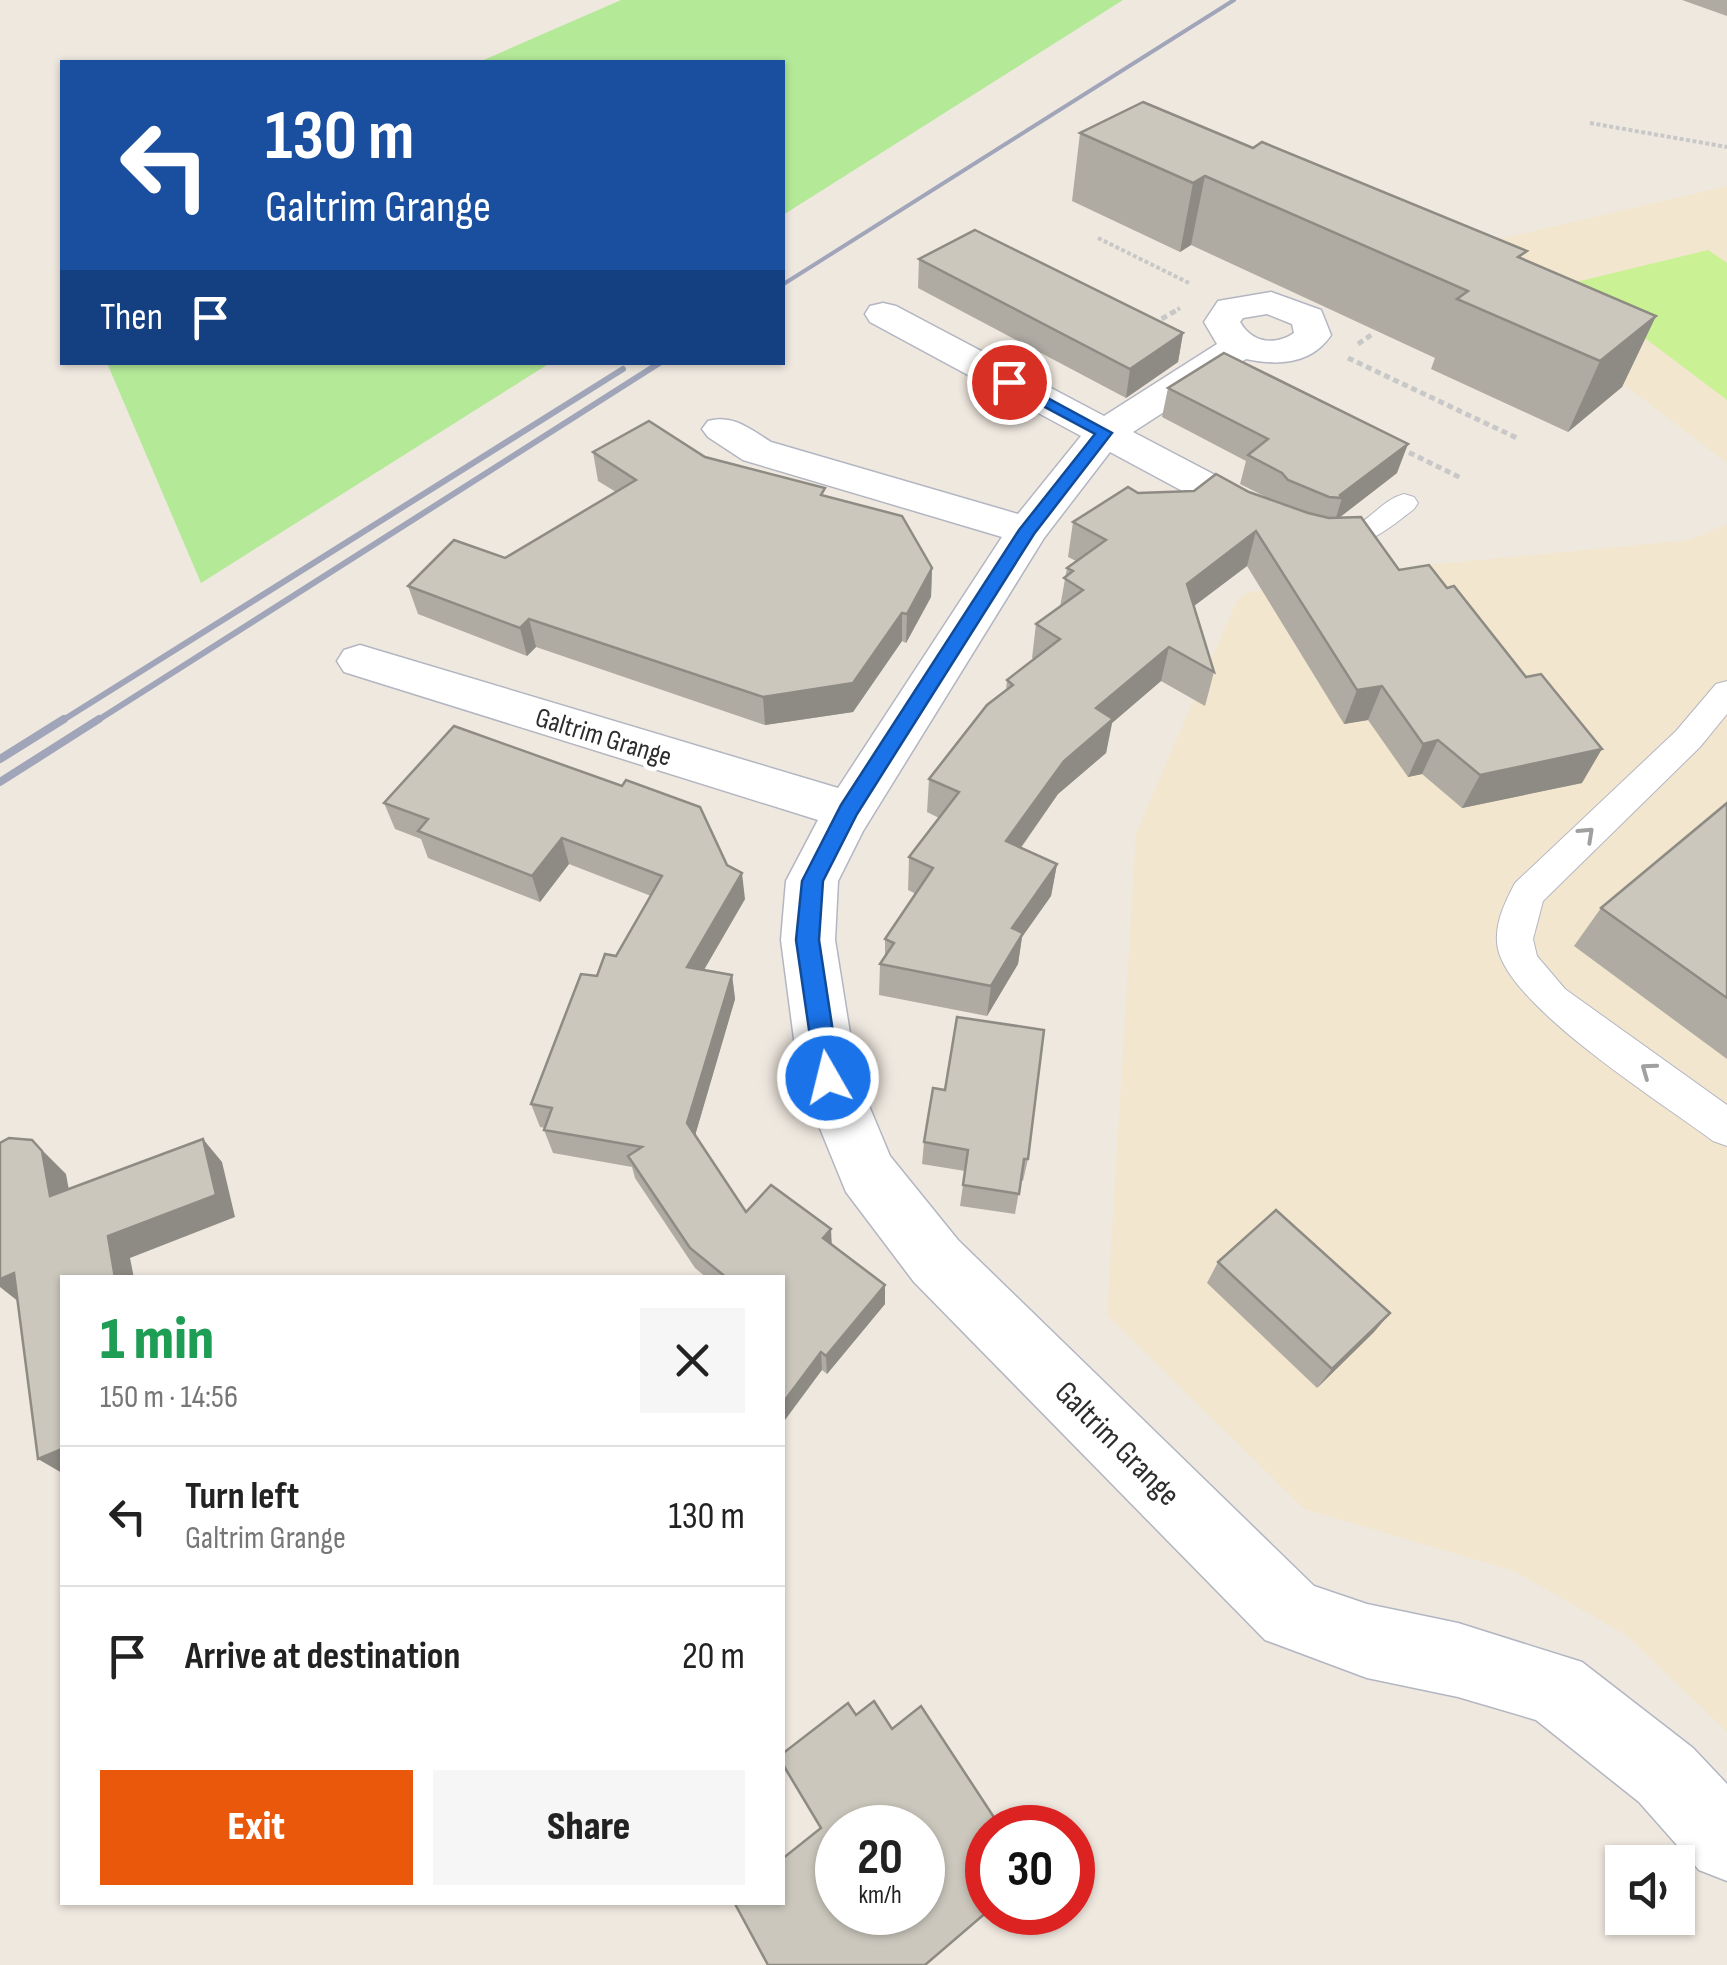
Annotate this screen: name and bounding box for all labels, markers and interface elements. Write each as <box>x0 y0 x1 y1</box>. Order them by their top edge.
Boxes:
text: 130 m <box>265 95 414 179</box>
icon: left <box>100 100 230 230</box>
text: Galtrim Grange <box>265 180 491 235</box>
icon: arrive <box>183 290 238 345</box>
text: Then <box>100 295 163 340</box>
pin <box>967 340 1052 425</box>
icon: arrive <box>982 355 1037 410</box>
street label: Galtrim Grange <box>531 701 676 774</box>
one-way arrow <box>1575 828 1594 846</box>
position arrow <box>776 1026 880 1130</box>
one-way arrow <box>1641 1065 1659 1082</box>
text: 1 min <box>100 1304 214 1376</box>
button: close <box>640 1308 745 1413</box>
street label: Galtrim Grange <box>1046 1373 1188 1515</box>
text: 150 m · 14:56 <box>100 1378 238 1417</box>
text: Turn left <box>185 1474 299 1519</box>
icon: left <box>100 1489 155 1544</box>
text: 130 m <box>668 1494 745 1539</box>
text: Galtrim Grange <box>185 1519 346 1558</box>
icon: arrive <box>100 1629 155 1684</box>
text: Arrive at destination <box>185 1634 460 1679</box>
text: 20 m <box>682 1634 745 1679</box>
button: Exit <box>100 1770 413 1885</box>
button: Share <box>433 1770 745 1885</box>
speed limit sign: 30 <box>965 1805 1095 1935</box>
text: 20 <box>857 1828 903 1888</box>
map controls <box>1605 1845 1695 1935</box>
button: sound <box>1605 1845 1695 1935</box>
text: km/h <box>858 1880 902 1911</box>

